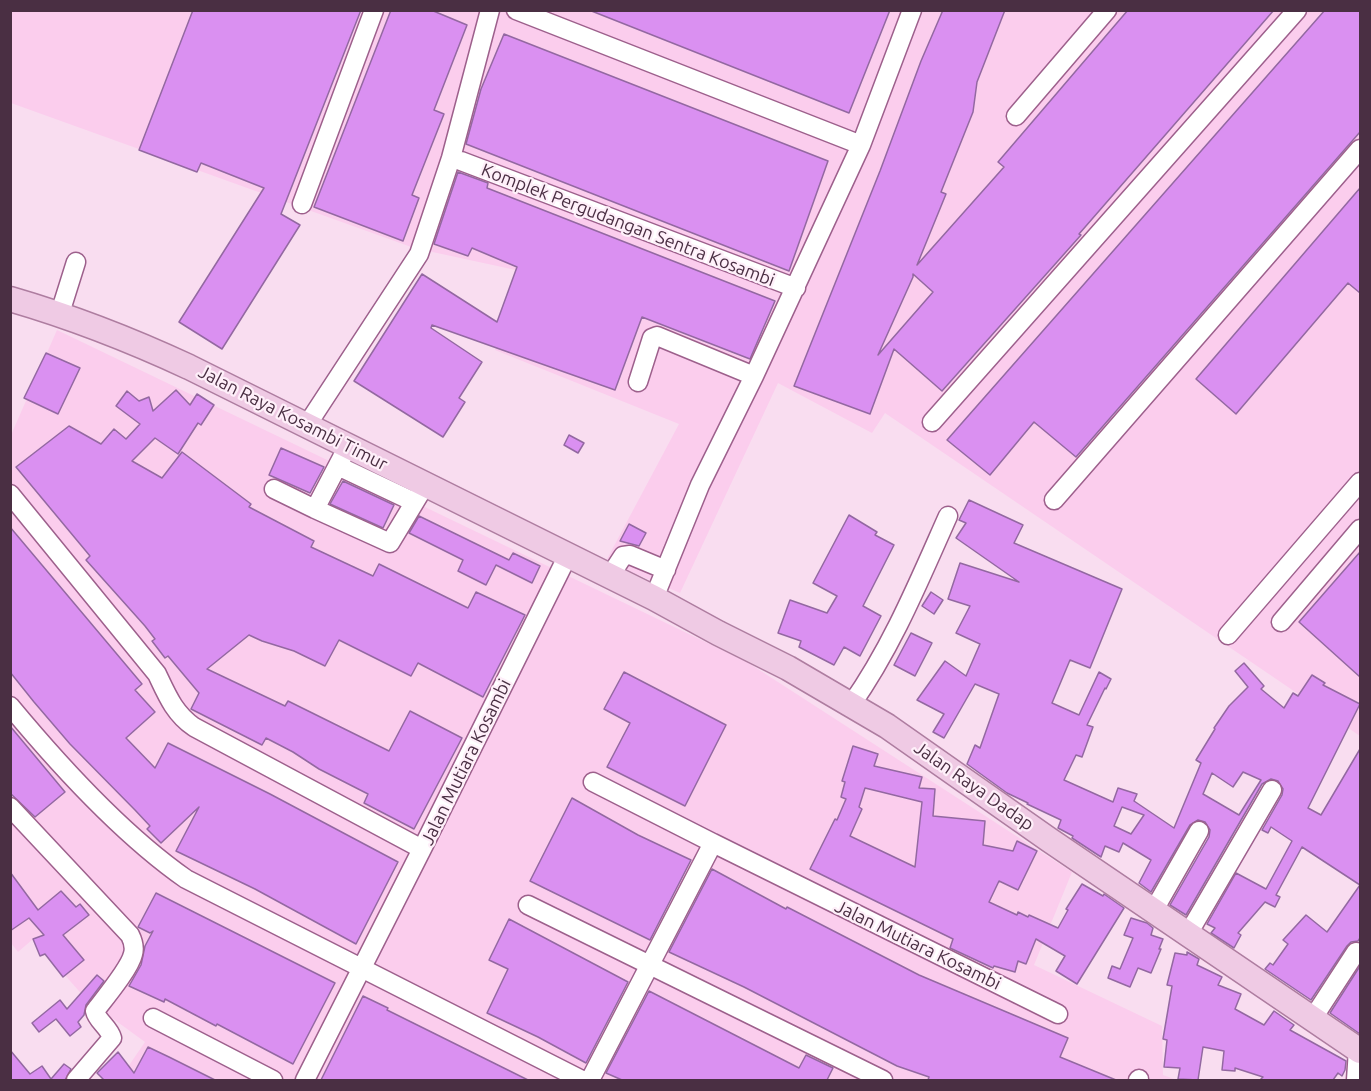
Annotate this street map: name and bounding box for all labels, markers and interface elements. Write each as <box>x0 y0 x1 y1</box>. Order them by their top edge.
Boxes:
street label: Komplek Pergudangan Sentra Kosambi <box>478 159 778 291</box>
street label: Jalan Raya Kosambi Timur <box>195 361 391 475</box>
street label: Jalan Mutiara Kosambi <box>416 675 516 849</box>
street label: Jalan Raya Dadap <box>910 737 1038 835</box>
street label: Jalan Mutiara Kosambi <box>831 895 1005 995</box>

